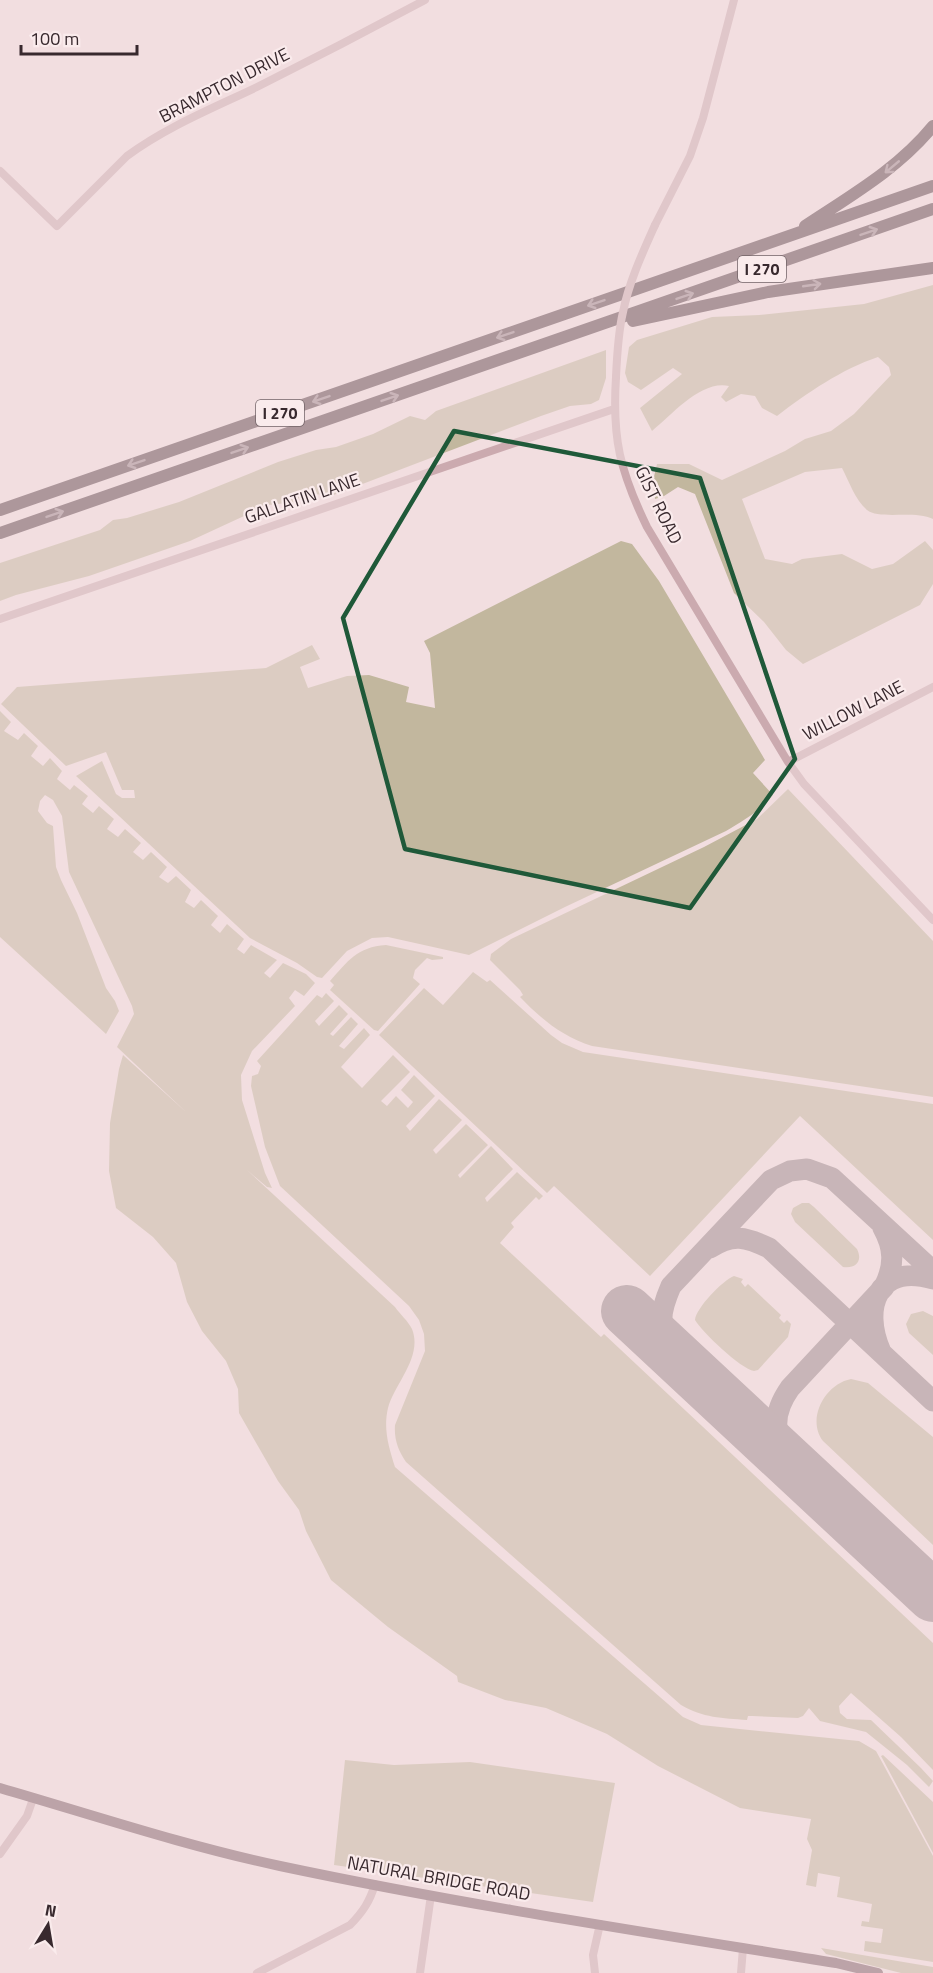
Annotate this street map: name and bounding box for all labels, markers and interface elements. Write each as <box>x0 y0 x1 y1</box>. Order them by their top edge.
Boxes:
scale bar <box>21 18 136 56</box>
text: 100 m <box>30 25 79 52</box>
street label: BRAMPTON DRIVE <box>154 40 294 130</box>
one-way arrow <box>885 160 900 174</box>
one-way arrow <box>859 225 878 236</box>
road number: I 270 <box>738 256 786 282</box>
one-way arrow <box>802 280 822 291</box>
one-way arrow <box>675 289 694 300</box>
one-way arrow <box>588 299 606 310</box>
one-way arrow <box>496 330 515 341</box>
one-way arrow <box>381 391 399 402</box>
one-way arrow <box>312 394 330 405</box>
road number: I 270 <box>256 400 304 426</box>
one-way arrow <box>230 444 248 455</box>
one-way arrow <box>127 458 146 469</box>
street label: GIST ROAD <box>628 461 690 549</box>
street label: GALLATIN LANE <box>241 466 363 530</box>
one-way arrow <box>45 508 64 519</box>
street label: WILLOW LANE <box>798 673 908 747</box>
street label: NATURAL BRIDGE ROAD <box>345 1849 533 1907</box>
north arrow <box>18 1895 78 1955</box>
text: N <box>43 1897 59 1923</box>

